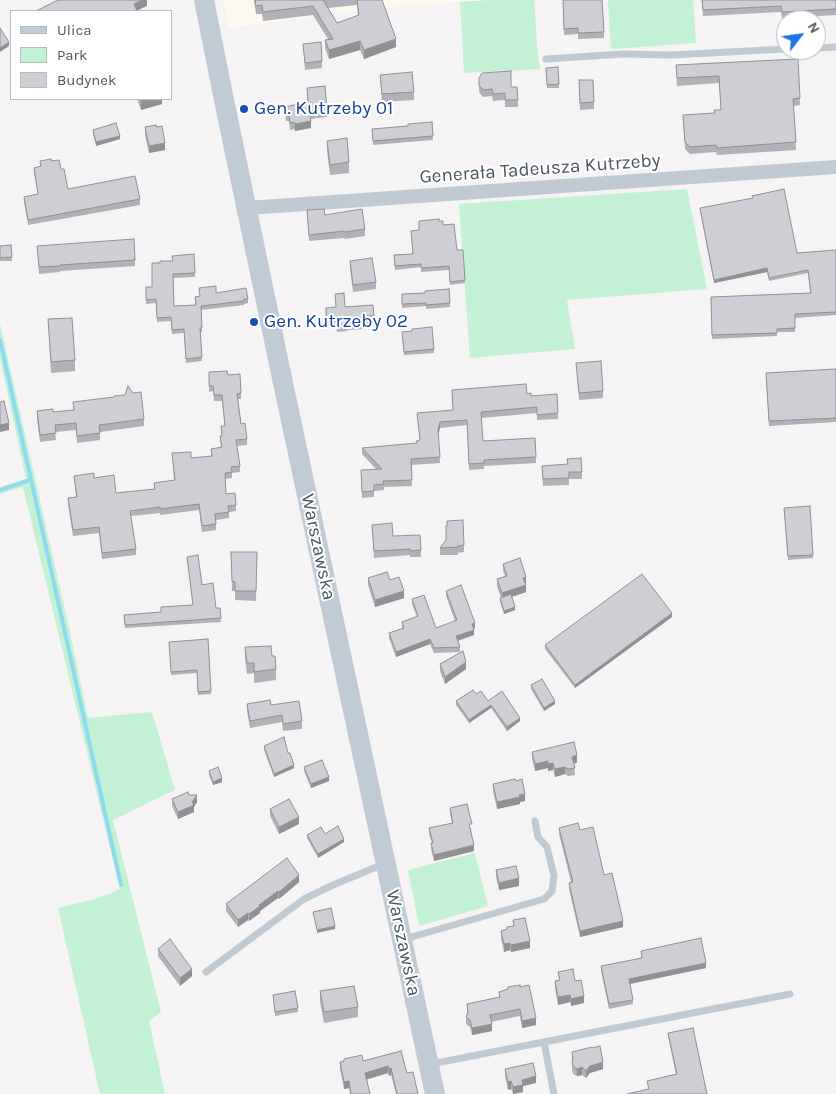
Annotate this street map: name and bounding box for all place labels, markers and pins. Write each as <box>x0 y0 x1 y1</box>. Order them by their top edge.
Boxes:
place label: Gen. Kutrzeby 01 <box>254 98 393 120</box>
marker: Gen. Kutrzeby 01 <box>238 103 250 115</box>
place label: Gen. Kutrzeby 02 <box>264 311 408 333</box>
marker: Gen. Kutrzeby 02 <box>248 316 260 328</box>

